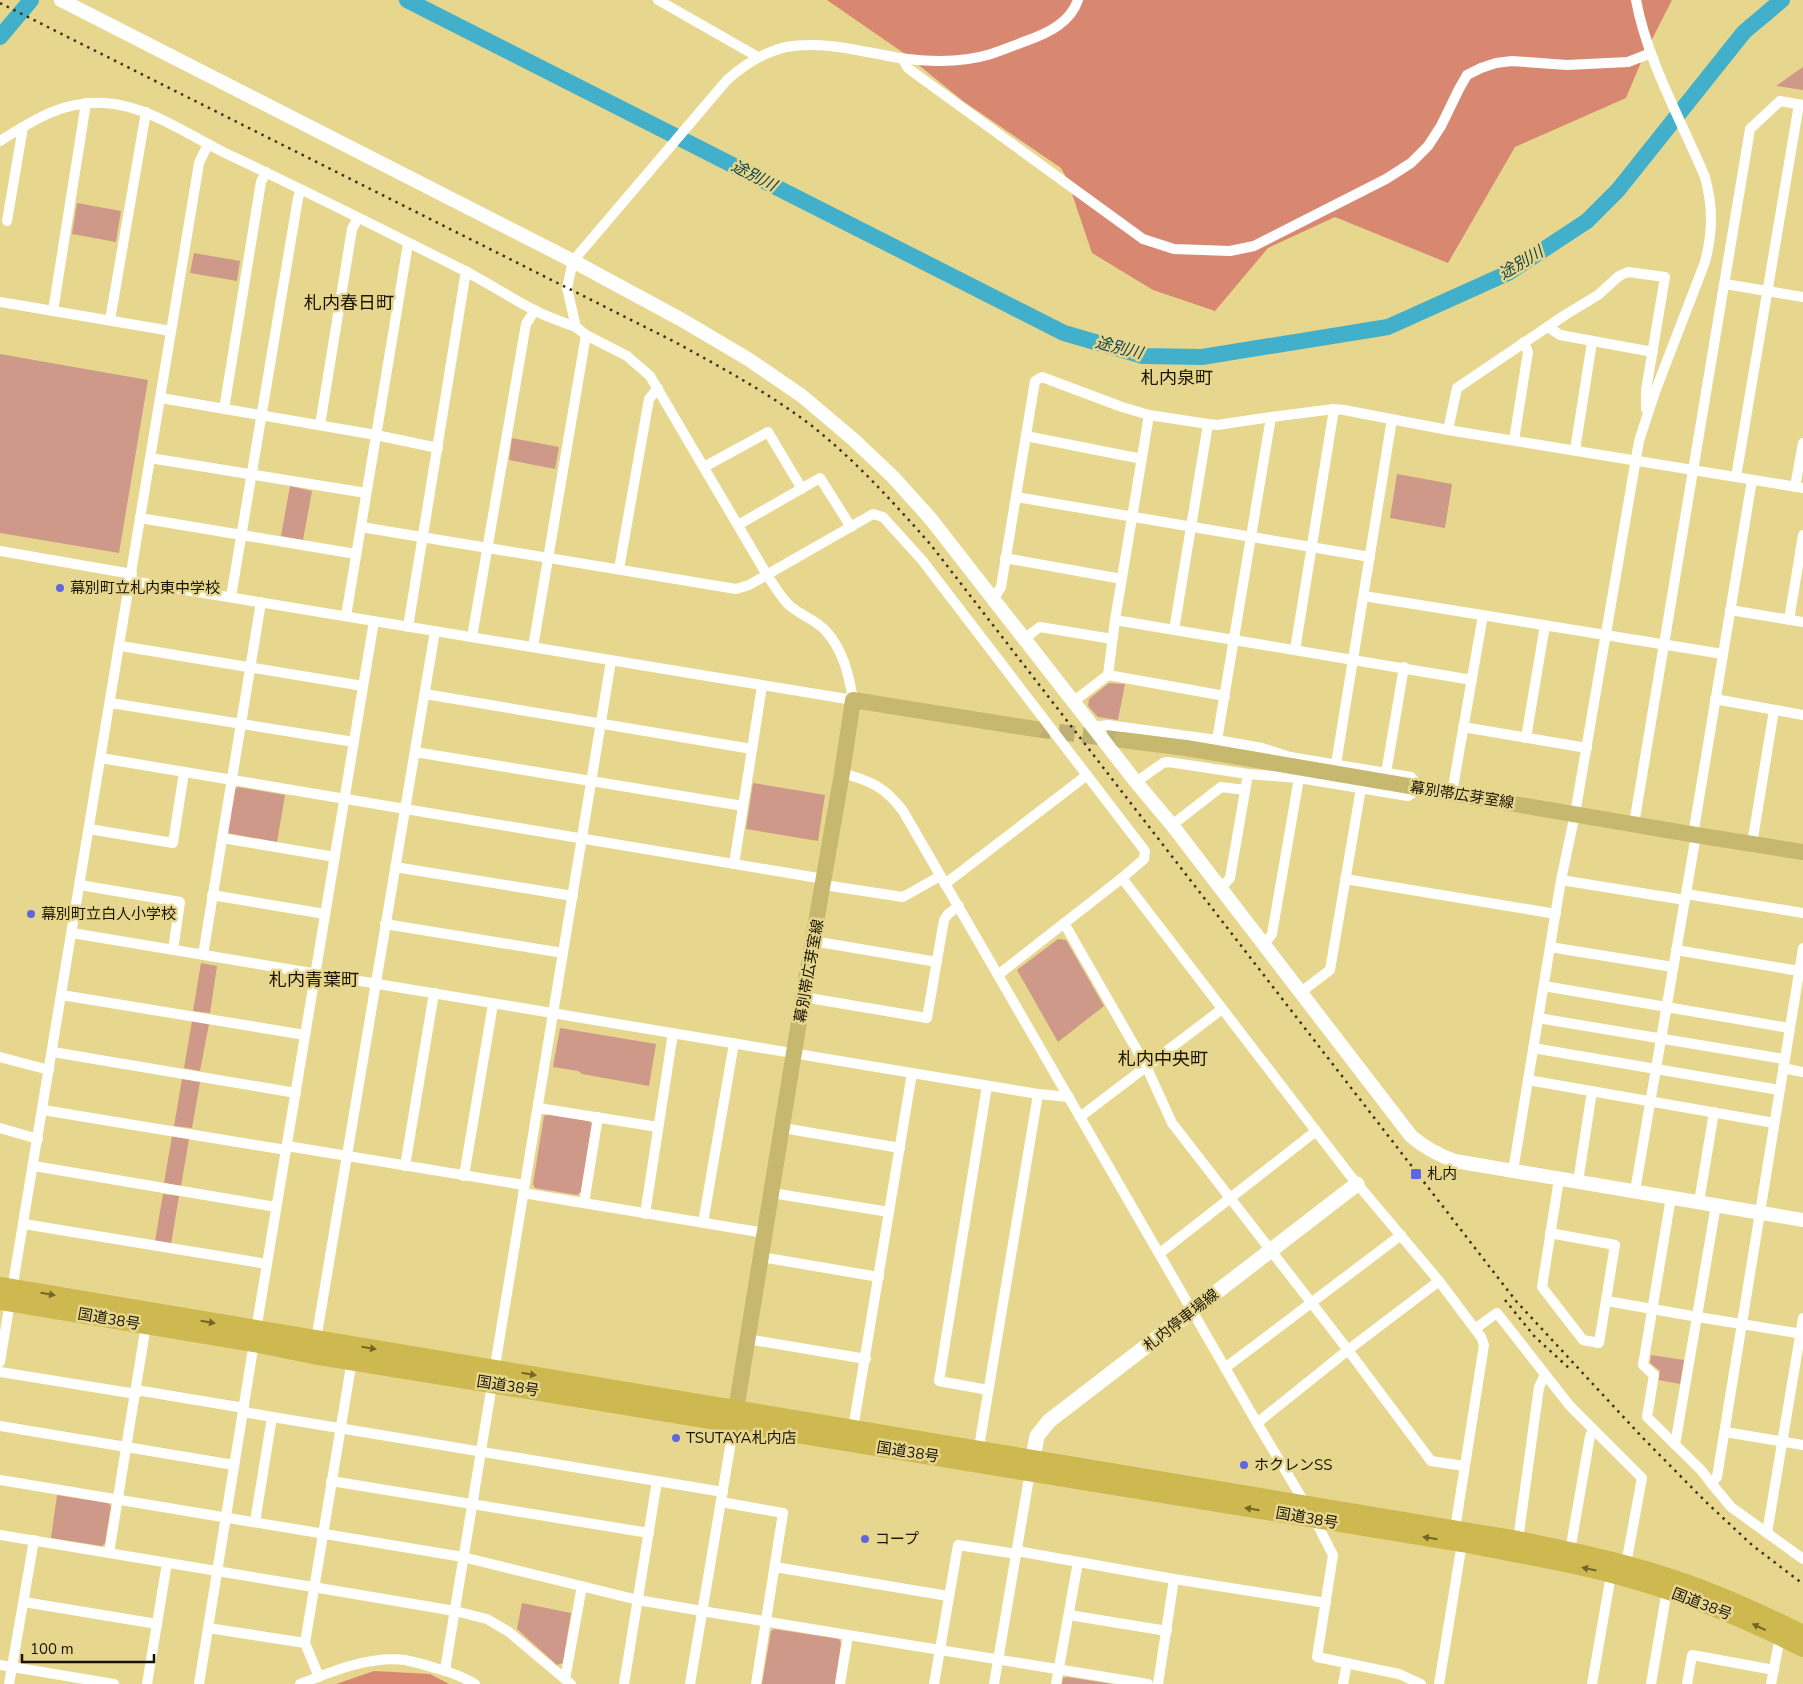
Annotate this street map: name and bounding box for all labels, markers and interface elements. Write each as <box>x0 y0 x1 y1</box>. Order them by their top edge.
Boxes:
water label: 途別川 <box>728 155 782 198</box>
water label: 途別川 <box>1495 240 1549 285</box>
district label: 札内春日町 <box>304 291 394 315</box>
water label: 途別川 <box>1093 332 1147 365</box>
district label: 札内泉町 <box>1141 366 1213 390</box>
place label: 幕別町立札内東中学校 <box>70 578 220 598</box>
marker: 幕別町立札内東中学校 <box>54 582 66 594</box>
street label: 幕別帯広芽室線 <box>1409 777 1515 813</box>
place label: 幕別町立白人小学校 <box>41 904 176 924</box>
marker: 幕別町立白人小学校 <box>25 908 37 920</box>
street label: 幕別帯広芽室線 <box>790 918 828 1024</box>
district label: 札内青葉町 <box>269 968 359 992</box>
district label: 札内中央町 <box>1118 1047 1208 1071</box>
place label: 札内 <box>1427 1164 1457 1184</box>
marker: 札内 <box>1409 1167 1423 1181</box>
street label: 札内停車場線 <box>1139 1284 1223 1356</box>
one-way arrow <box>40 1291 56 1299</box>
street label: 国道38号 <box>76 1304 142 1334</box>
one-way arrow <box>201 1318 217 1326</box>
one-way arrow <box>361 1344 377 1352</box>
street label: 国道38号 <box>475 1371 541 1401</box>
one-way arrow <box>521 1371 537 1379</box>
place label: TSUTAYA札内店 <box>686 1428 797 1448</box>
marker: TSUTAYA札内店 <box>670 1432 682 1444</box>
street label: 国道38号 <box>875 1437 941 1467</box>
place label: ホクレンSS <box>1254 1455 1332 1475</box>
marker: ホクレンSS <box>1238 1459 1250 1471</box>
street label: 国道38号 <box>1274 1503 1340 1533</box>
one-way arrow <box>1244 1504 1260 1512</box>
place label: コープ <box>875 1529 919 1549</box>
marker: コープ <box>859 1533 871 1545</box>
one-way arrow <box>1421 1534 1437 1542</box>
one-way arrow <box>1582 1565 1597 1573</box>
street label: 国道38号 <box>1669 1583 1735 1625</box>
one-way arrow <box>1752 1622 1766 1630</box>
scale bar <box>22 1632 155 1664</box>
text: 100 m <box>30 1639 74 1659</box>

